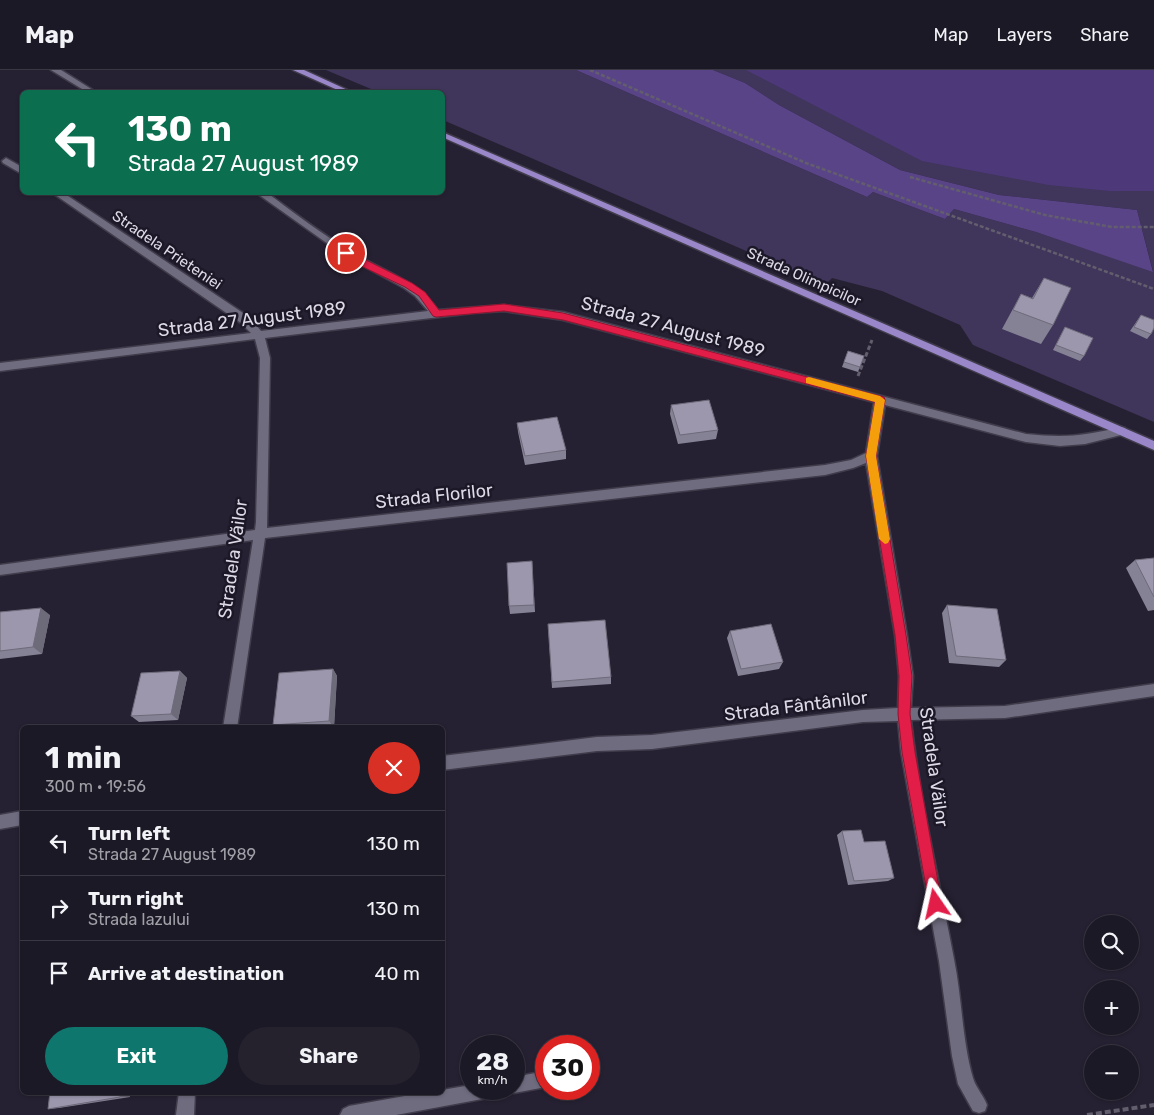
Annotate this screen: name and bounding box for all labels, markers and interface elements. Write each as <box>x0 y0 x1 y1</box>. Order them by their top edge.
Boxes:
text: Map <box>25 21 74 49</box>
text: Map <box>934 24 969 46</box>
text: Layers <box>997 24 1052 46</box>
text: Share <box>1080 24 1129 46</box>
text: 130 m <box>128 108 232 150</box>
icon: left <box>45 110 110 175</box>
text: Strada 27 August 1989 <box>128 150 359 177</box>
street label: Stradela Prieteniei <box>109 207 225 293</box>
pin <box>325 232 367 274</box>
icon: arrive <box>332 239 360 267</box>
street label: Strada Olimpicilor <box>744 244 864 310</box>
street label: Strada 27 August 1989 <box>579 292 767 362</box>
street label: Strada 27 August 1989 <box>157 297 347 341</box>
street label: Strada Florilor <box>374 479 494 513</box>
street label: Stradela Văilor <box>214 498 252 620</box>
street label: Strada Fântânilor <box>723 686 869 726</box>
street label: Stradela Văilor <box>915 706 953 828</box>
text: 1 min <box>45 740 122 776</box>
button: close <box>368 742 420 794</box>
text: 300 m · 19:56 <box>45 777 146 796</box>
text: Turn left <box>88 822 170 845</box>
icon: left <box>45 829 73 857</box>
text: 130 m <box>367 832 420 855</box>
text: Strada 27 August 1989 <box>88 845 256 864</box>
position arrow <box>909 877 961 929</box>
text: Turn right <box>88 887 183 910</box>
icon: right <box>45 894 73 922</box>
text: 130 m <box>367 897 420 920</box>
text: Strada Iazului <box>88 910 190 929</box>
map controls <box>1084 915 1139 1100</box>
button: search <box>1084 915 1139 970</box>
icon: arrive <box>45 959 73 987</box>
text: Arrive at destination <box>88 962 284 985</box>
text: 40 m <box>375 962 420 985</box>
button: + <box>1084 980 1139 1035</box>
button: Exit <box>45 1027 228 1085</box>
button: Share <box>238 1027 420 1085</box>
speed limit sign: 30 <box>535 1035 600 1100</box>
button: − <box>1084 1045 1139 1100</box>
text: 28 <box>476 1047 509 1076</box>
text: km/h <box>478 1073 507 1087</box>

